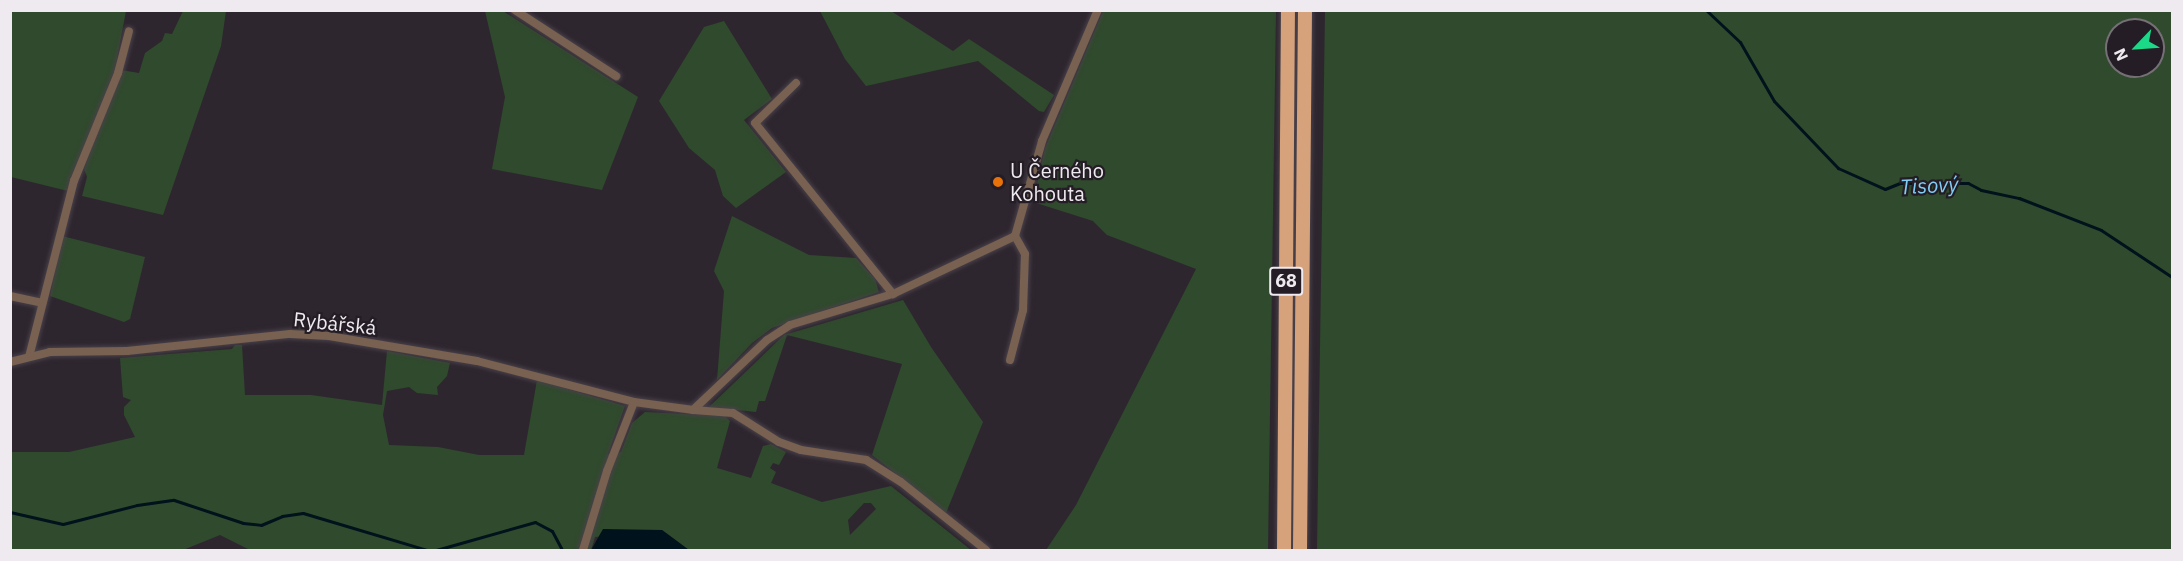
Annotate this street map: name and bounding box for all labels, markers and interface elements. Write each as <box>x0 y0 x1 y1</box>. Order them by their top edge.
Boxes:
north arrow <box>2105 18 2165 78</box>
text: N <box>2109 45 2132 64</box>
place label: U Černého Kohouta <box>1010 158 1104 205</box>
water label: Tisový <box>1899 171 1959 199</box>
marker: U Černého Kohouta <box>991 175 1005 189</box>
road number: 68 <box>1268 266 1304 296</box>
street label: Rybářská <box>292 307 378 339</box>

